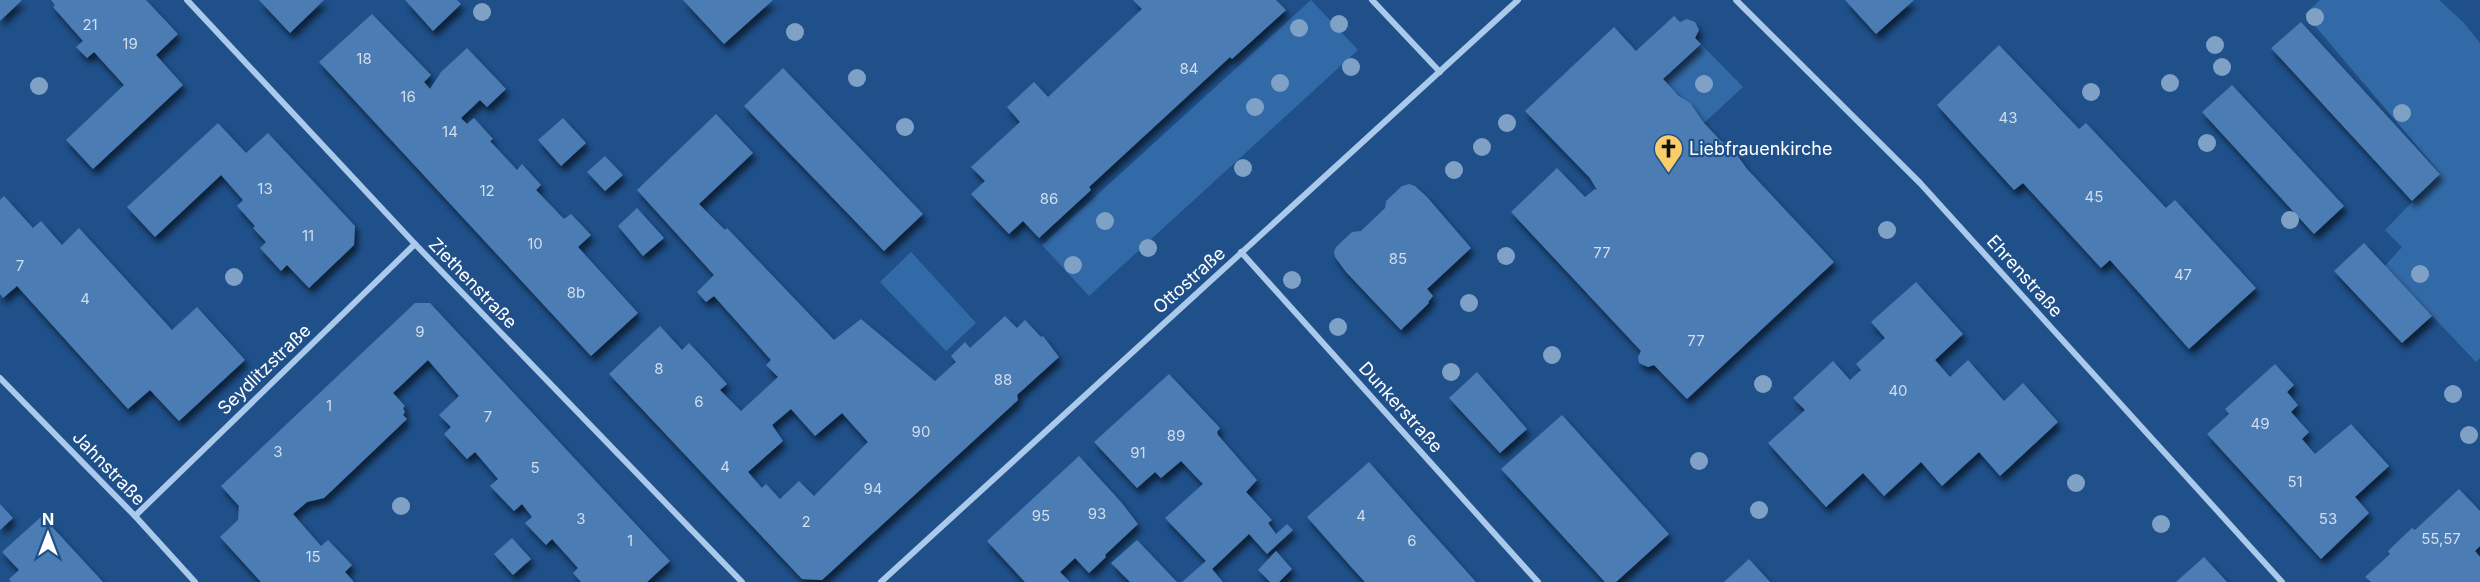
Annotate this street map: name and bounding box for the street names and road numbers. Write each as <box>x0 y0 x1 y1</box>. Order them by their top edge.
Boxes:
street label: Ehrenstraße <box>1983 231 2067 321</box>
street label: Ziethenstraße <box>425 233 521 333</box>
street label: Ottostraße <box>1149 242 1229 318</box>
street label: Seydlitzstraße <box>213 319 315 419</box>
street label: Dunkerstraße <box>1355 357 1447 457</box>
street label: Jahnstraße <box>68 426 150 510</box>

